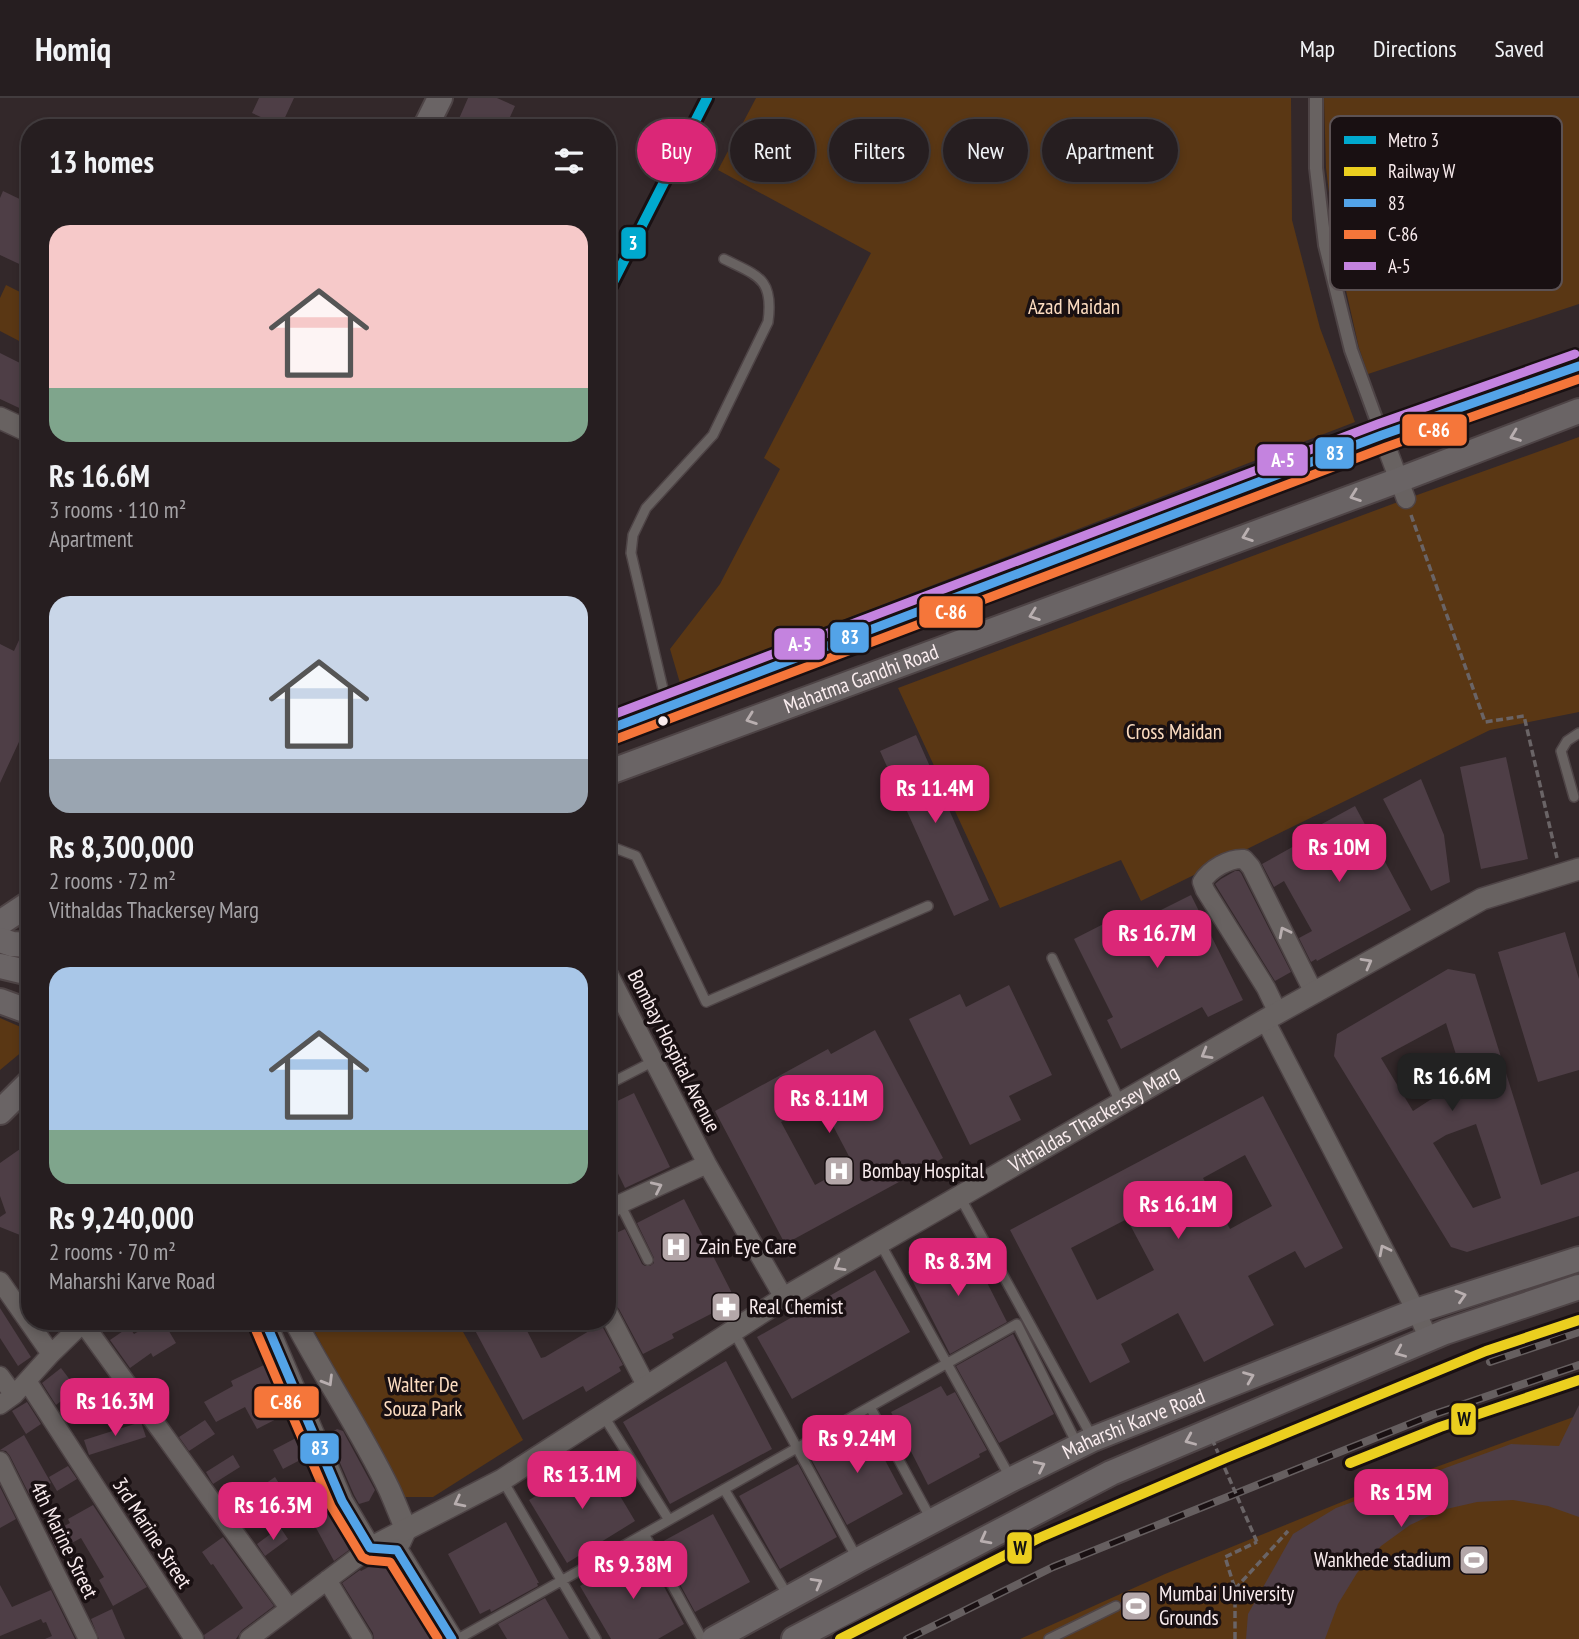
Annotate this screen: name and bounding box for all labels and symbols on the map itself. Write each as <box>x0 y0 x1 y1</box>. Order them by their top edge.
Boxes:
legend <box>1330 116 1562 290</box>
text: Metro 3 <box>1388 128 1439 152</box>
text: Railway W <box>1388 159 1455 183</box>
text: 83 <box>1388 191 1405 215</box>
text: C-86 <box>1388 222 1418 246</box>
line badge: 3 <box>620 226 647 260</box>
text: 3 <box>628 231 638 255</box>
text: A-5 <box>1388 254 1410 278</box>
park label: Azad Maidan <box>1028 293 1120 320</box>
line badge: C-86 <box>1401 413 1468 447</box>
text: C-86 <box>1418 418 1450 442</box>
one-way arrow <box>1510 427 1522 441</box>
line badge: 83 <box>1314 436 1355 470</box>
text: 83 <box>1326 441 1344 465</box>
line badge: A-5 <box>1256 443 1309 477</box>
text: A-5 <box>1270 448 1295 472</box>
one-way arrow <box>1350 488 1362 502</box>
one-way arrow <box>1242 528 1254 542</box>
line badge: C-86 <box>918 595 984 629</box>
text: C-86 <box>935 600 967 624</box>
one-way arrow <box>1028 607 1040 621</box>
line badge: 83 <box>829 621 870 654</box>
text: 83 <box>841 625 859 649</box>
line badge: A-5 <box>773 627 826 661</box>
text: A-5 <box>787 632 812 656</box>
street label: Mahatma Gandhi Road <box>780 638 942 719</box>
one-way arrow <box>746 711 758 725</box>
unlabelled marker <box>656 714 670 728</box>
park label: Cross Maidan <box>1126 718 1222 745</box>
pin: Rs 11.4M <box>863 766 1007 825</box>
pin: Rs 10M <box>1282 824 1396 884</box>
pin: Rs 16.7M <box>1085 910 1229 970</box>
one-way arrow <box>1279 927 1292 939</box>
one-way arrow <box>1360 958 1373 971</box>
street label: Bombay Hospital Avenue <box>622 965 727 1137</box>
one-way arrow <box>1200 1046 1213 1059</box>
pin: Rs 16.6M <box>1380 1054 1524 1113</box>
street label: Vithaldas Thackersey Marg <box>1003 1059 1183 1179</box>
pin: Rs 8.11M <box>757 1076 901 1135</box>
hospital icon: Bombay Hospital <box>822 1154 856 1188</box>
place label: Bombay Hospital <box>862 1157 984 1184</box>
one-way arrow <box>650 1181 662 1195</box>
pin: Rs 16.1M <box>1106 1182 1250 1241</box>
hospital icon: Zain Eye Care <box>659 1230 693 1264</box>
place label: Zain Eye Care <box>699 1233 797 1260</box>
pin: Rs 8.3M <box>893 1238 1023 1298</box>
one-way arrow <box>1379 1245 1393 1257</box>
one-way arrow <box>834 1258 847 1271</box>
pharmacy icon: Real Chemist <box>709 1290 743 1324</box>
one-way arrow <box>1455 1290 1467 1305</box>
place label: Real Chemist <box>749 1293 844 1320</box>
one-way arrow <box>1394 1343 1406 1357</box>
park label: Walter De Souza Park <box>384 1371 462 1422</box>
one-way arrow <box>1242 1371 1254 1385</box>
one-way arrow <box>319 1374 332 1387</box>
pin: Rs 16.3M <box>43 1378 187 1438</box>
street label: Maharshi Karve Road <box>1058 1382 1209 1465</box>
line badge: C-86 <box>253 1385 320 1419</box>
text: C-86 <box>270 1390 302 1414</box>
line badge: W <box>1450 1402 1477 1436</box>
text: W <box>1456 1407 1471 1431</box>
pin: Rs 9.24M <box>785 1416 929 1475</box>
line badge: 83 <box>299 1432 340 1465</box>
one-way arrow <box>1185 1432 1197 1446</box>
text: 83 <box>311 1436 329 1460</box>
pin: Rs 13.1M <box>510 1452 654 1511</box>
one-way arrow <box>1033 1460 1045 1474</box>
pin: Rs 15M <box>1344 1470 1458 1529</box>
street label: 3rd Marine Street <box>107 1472 198 1593</box>
street label: 4th Marine Street <box>25 1477 104 1603</box>
pin: Rs 16.3M <box>201 1482 345 1542</box>
one-way arrow <box>454 1494 466 1508</box>
one-way arrow <box>980 1531 992 1544</box>
line badge: W <box>1006 1531 1033 1565</box>
text: W <box>1012 1536 1027 1560</box>
pin: Rs 9.38M <box>561 1542 705 1601</box>
sports icon: Wankhede stadium <box>1457 1543 1491 1577</box>
place label: Wankhede stadium <box>1314 1546 1451 1573</box>
one-way arrow <box>809 1578 822 1591</box>
place label: Mumbai University Grounds <box>1159 1580 1294 1631</box>
sports icon: Mumbai University Grounds <box>1119 1589 1153 1623</box>

